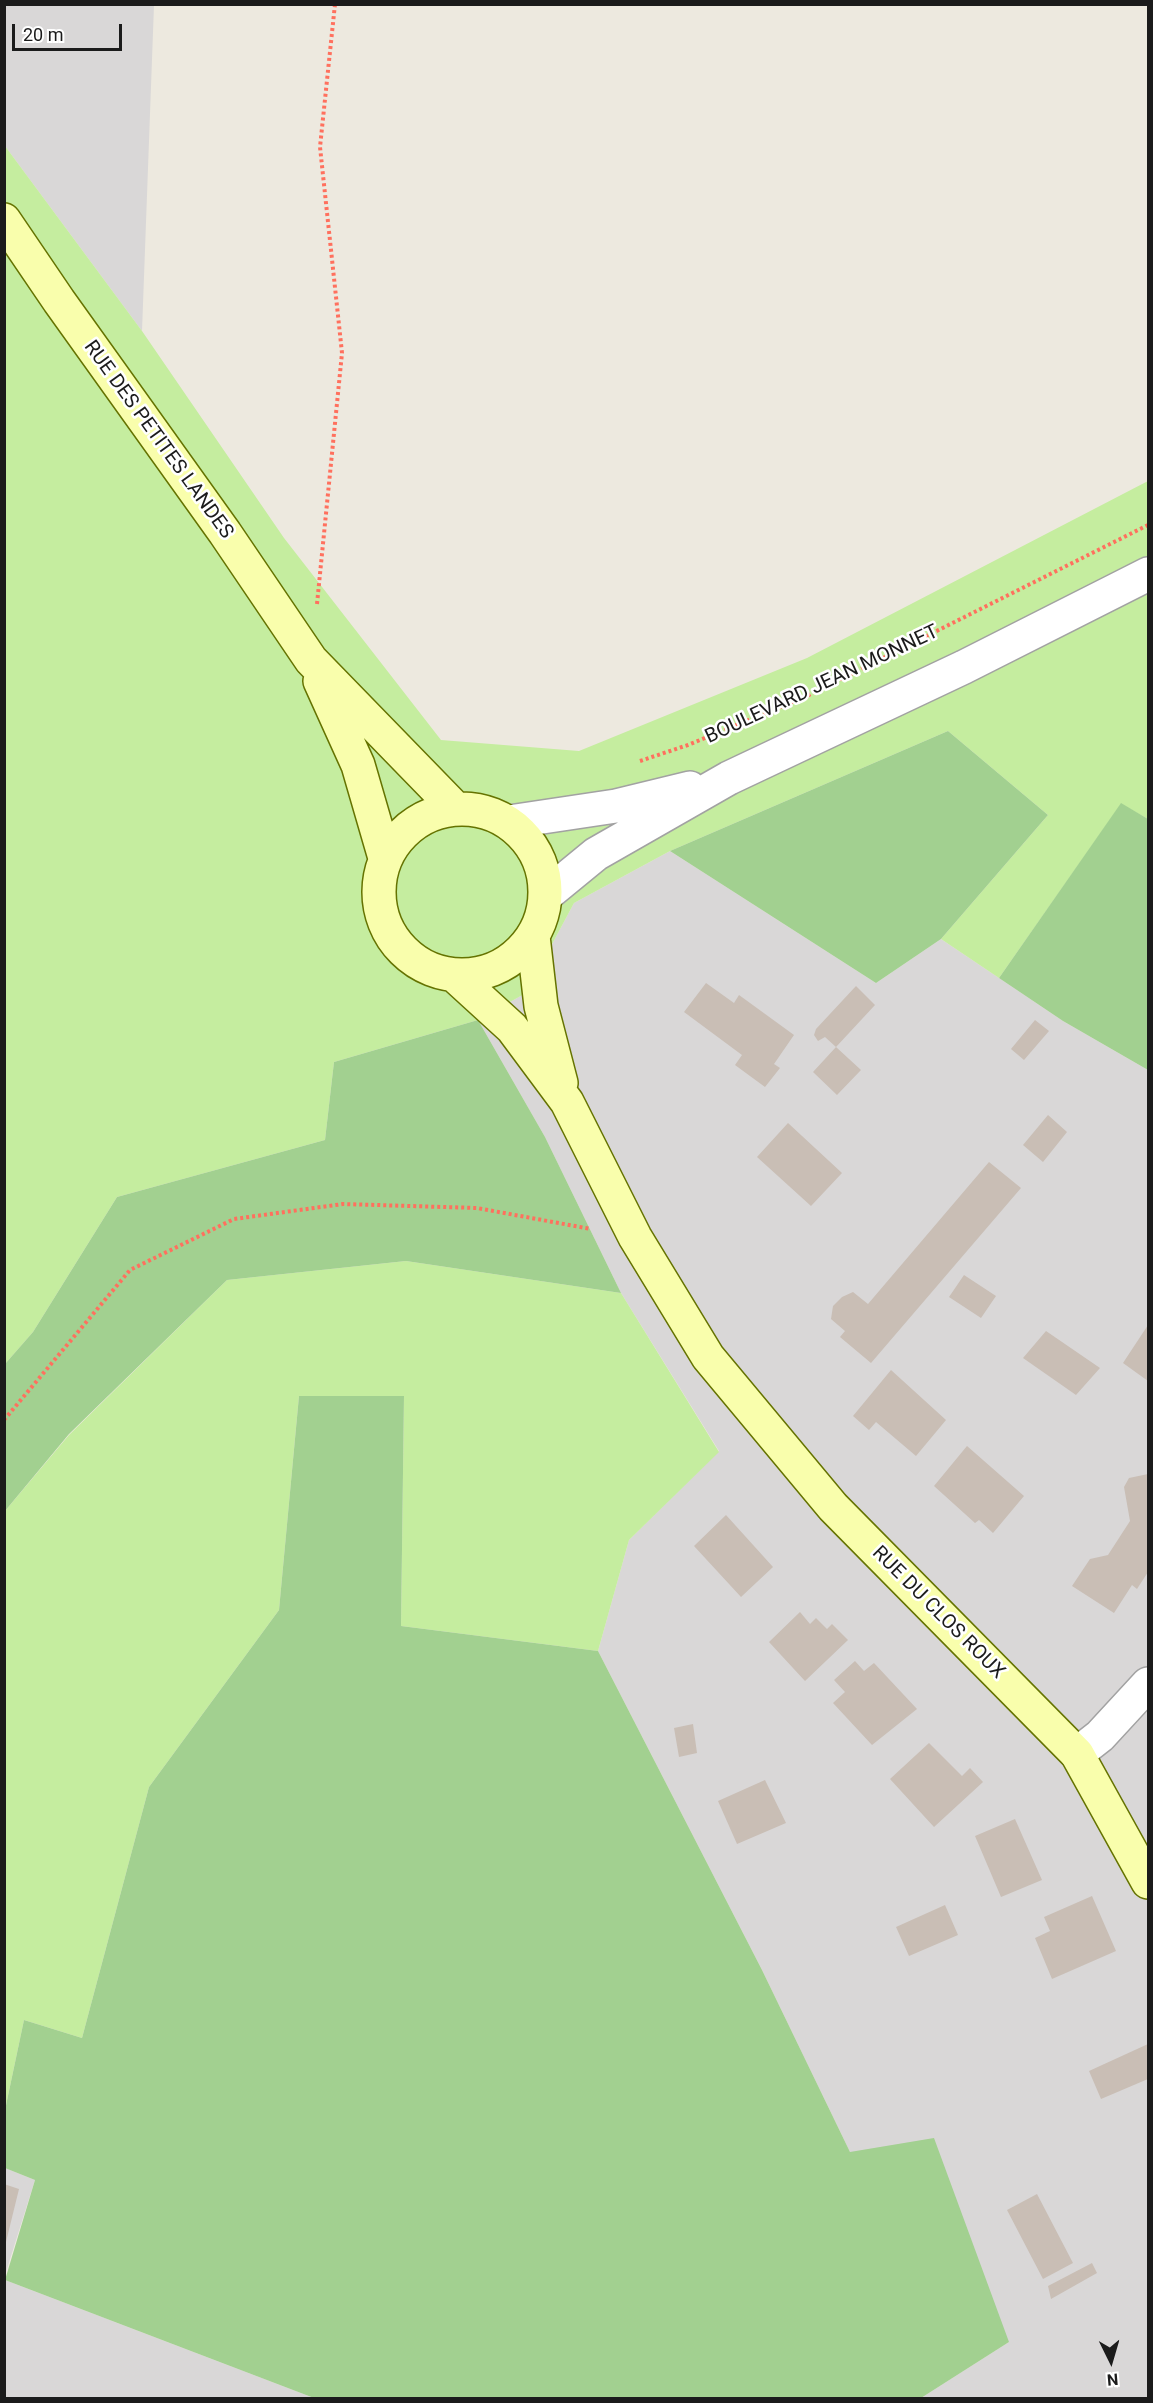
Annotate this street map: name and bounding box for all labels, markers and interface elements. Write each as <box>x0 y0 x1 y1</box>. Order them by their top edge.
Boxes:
scale bar <box>15 12 124 50</box>
text: 20 m <box>23 24 63 45</box>
street label: RUE DES PETITES LANDES <box>78 336 238 544</box>
street label: BOULEVARD JEAN MONNET <box>702 620 942 750</box>
street label: RUE DU CLOS ROUX <box>867 1542 1009 1684</box>
north arrow <box>1081 2331 1141 2391</box>
text: N <box>1106 2369 1119 2389</box>

